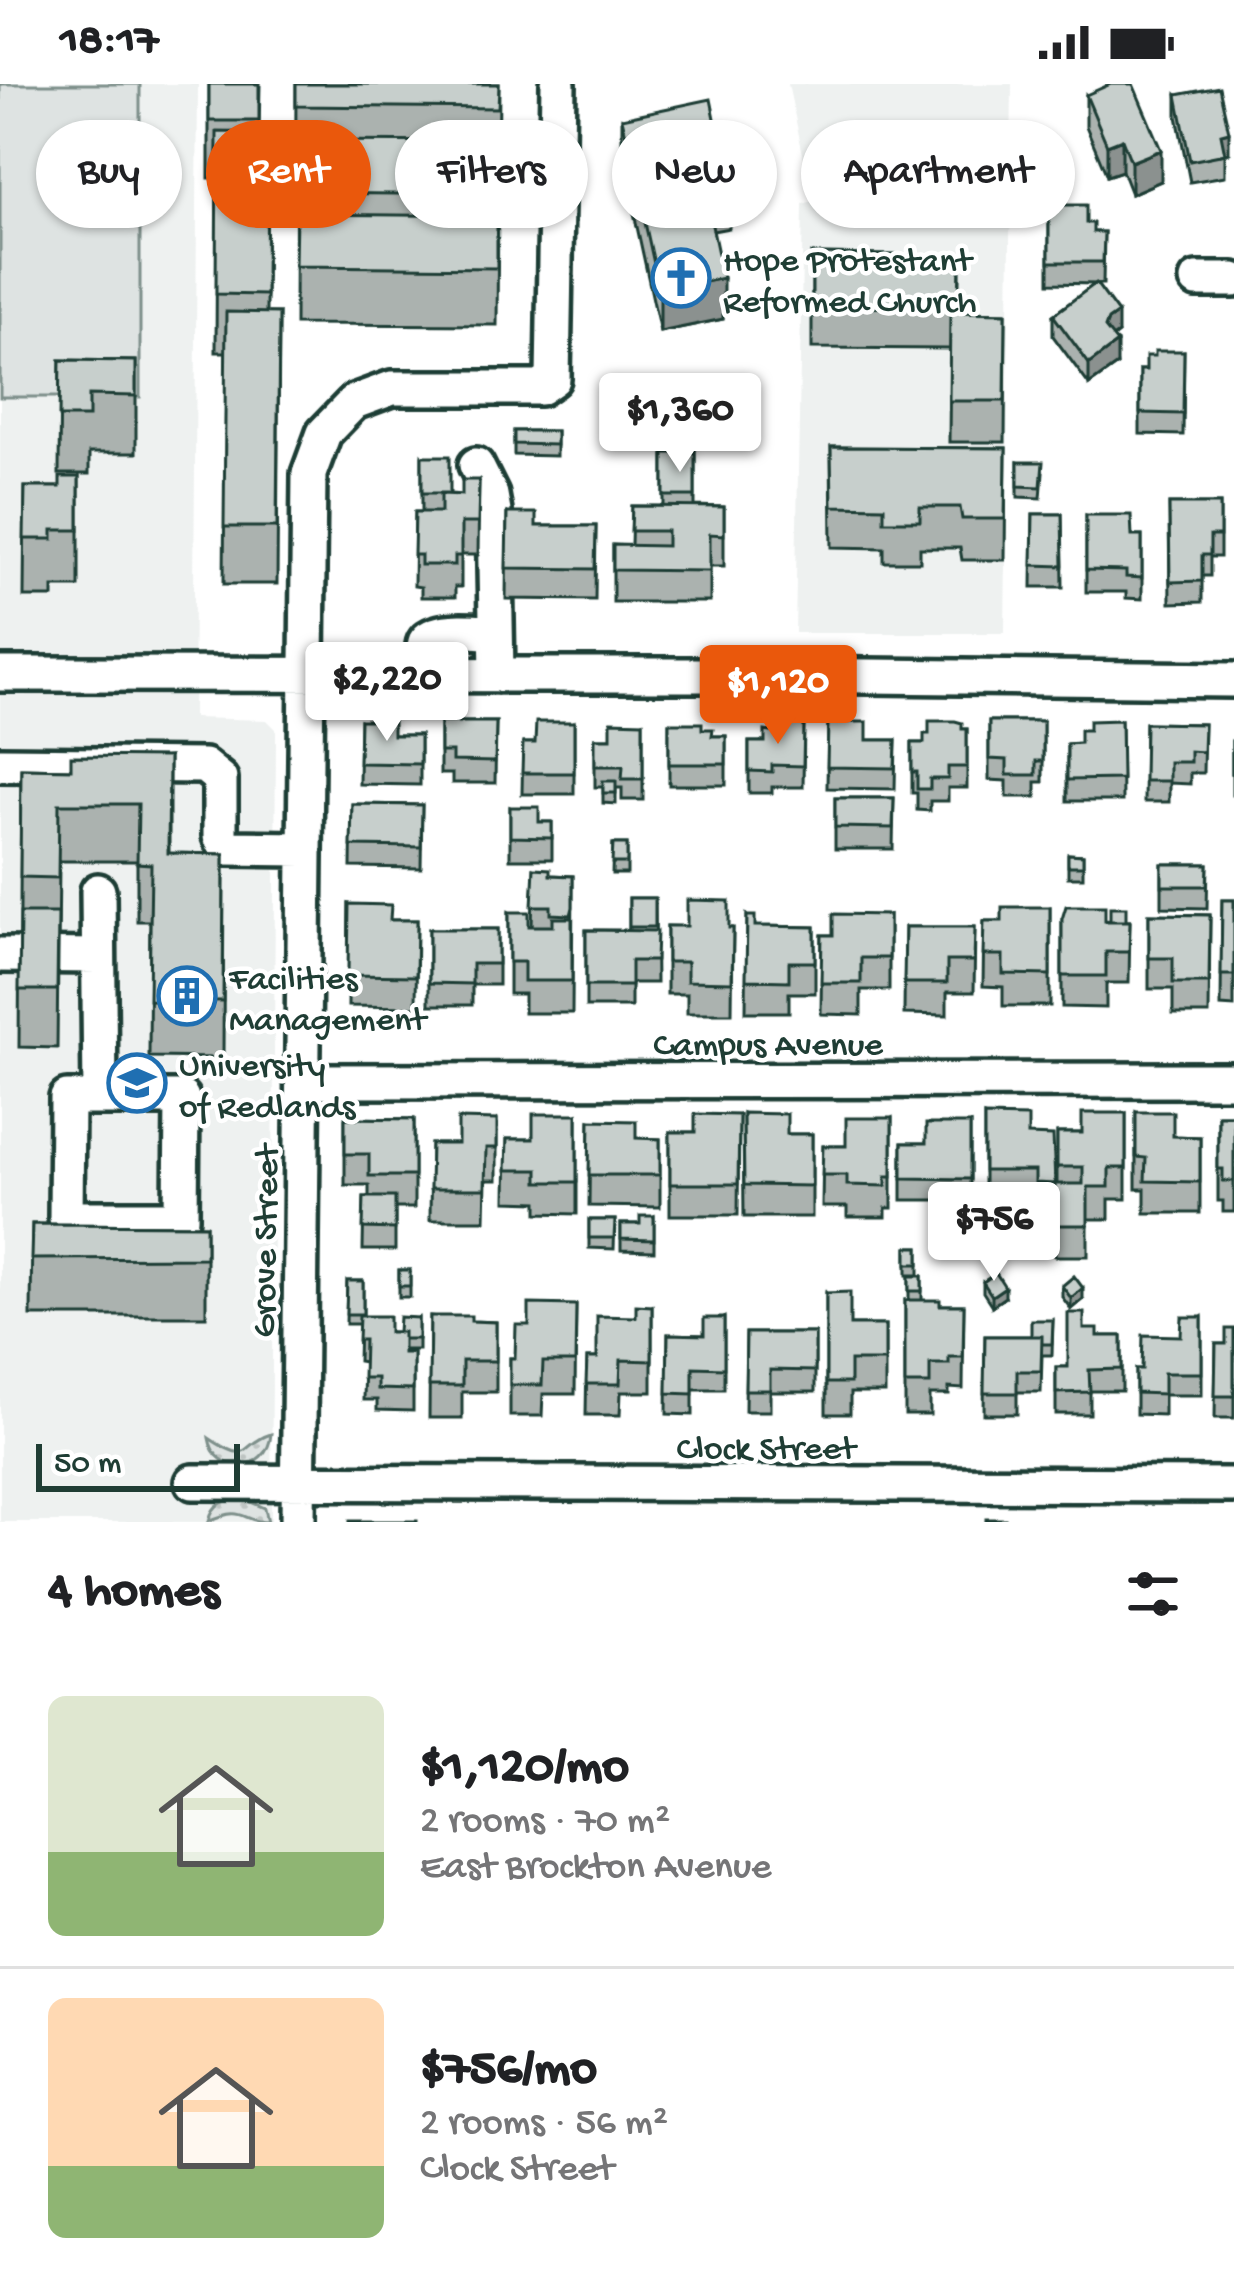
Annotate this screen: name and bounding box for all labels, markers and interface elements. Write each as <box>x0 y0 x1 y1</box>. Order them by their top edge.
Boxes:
text: 18:17 <box>60 16 159 69</box>
chip: Buy <box>36 120 182 228</box>
chip: Rent <box>206 120 371 228</box>
chip: Filters <box>395 120 588 228</box>
chip: New <box>612 120 777 228</box>
chip: Apartment <box>801 120 1075 228</box>
place label: Hope Protestant Reformed Church <box>723 242 977 326</box>
church icon: Hope Protestant Reformed Church <box>650 247 712 309</box>
pin: $1,360 <box>582 373 778 475</box>
text: $1,360 <box>626 389 734 435</box>
pin: $2,220 <box>289 642 485 744</box>
pin: $1,120 <box>680 645 876 747</box>
text: $2,220 <box>332 658 442 704</box>
text: $1,120 <box>727 661 829 707</box>
place label: Facilities Management <box>228 960 429 1044</box>
building icon: Facilities Management <box>156 965 218 1027</box>
street label: Campus Avenue <box>653 1026 883 1069</box>
place label: University of Redlands <box>179 1047 357 1131</box>
school or university icon: University of Redlands <box>106 1052 168 1114</box>
street label: Grove Street <box>245 1141 292 1338</box>
pin: $756 <box>923 1182 1065 1284</box>
text: $756 <box>955 1198 1033 1244</box>
street label: Clock Street <box>677 1430 859 1473</box>
scale bar <box>36 1438 240 1491</box>
text: 50 m <box>54 1446 121 1484</box>
icon: filters <box>1120 1561 1186 1627</box>
text: 4 homes <box>48 1564 219 1624</box>
text: $1,120/mo <box>420 1740 629 1800</box>
icon: home <box>144 1744 288 1888</box>
text: 2 rooms · 70 m² <box>420 1800 670 1846</box>
text: East Brockton Avenue <box>420 1846 771 1892</box>
text: $756/mo <box>420 2042 597 2102</box>
icon: home <box>144 2046 288 2190</box>
text: 2 rooms · 56 m² <box>420 2102 668 2148</box>
text: Clock Street <box>420 2148 614 2194</box>

